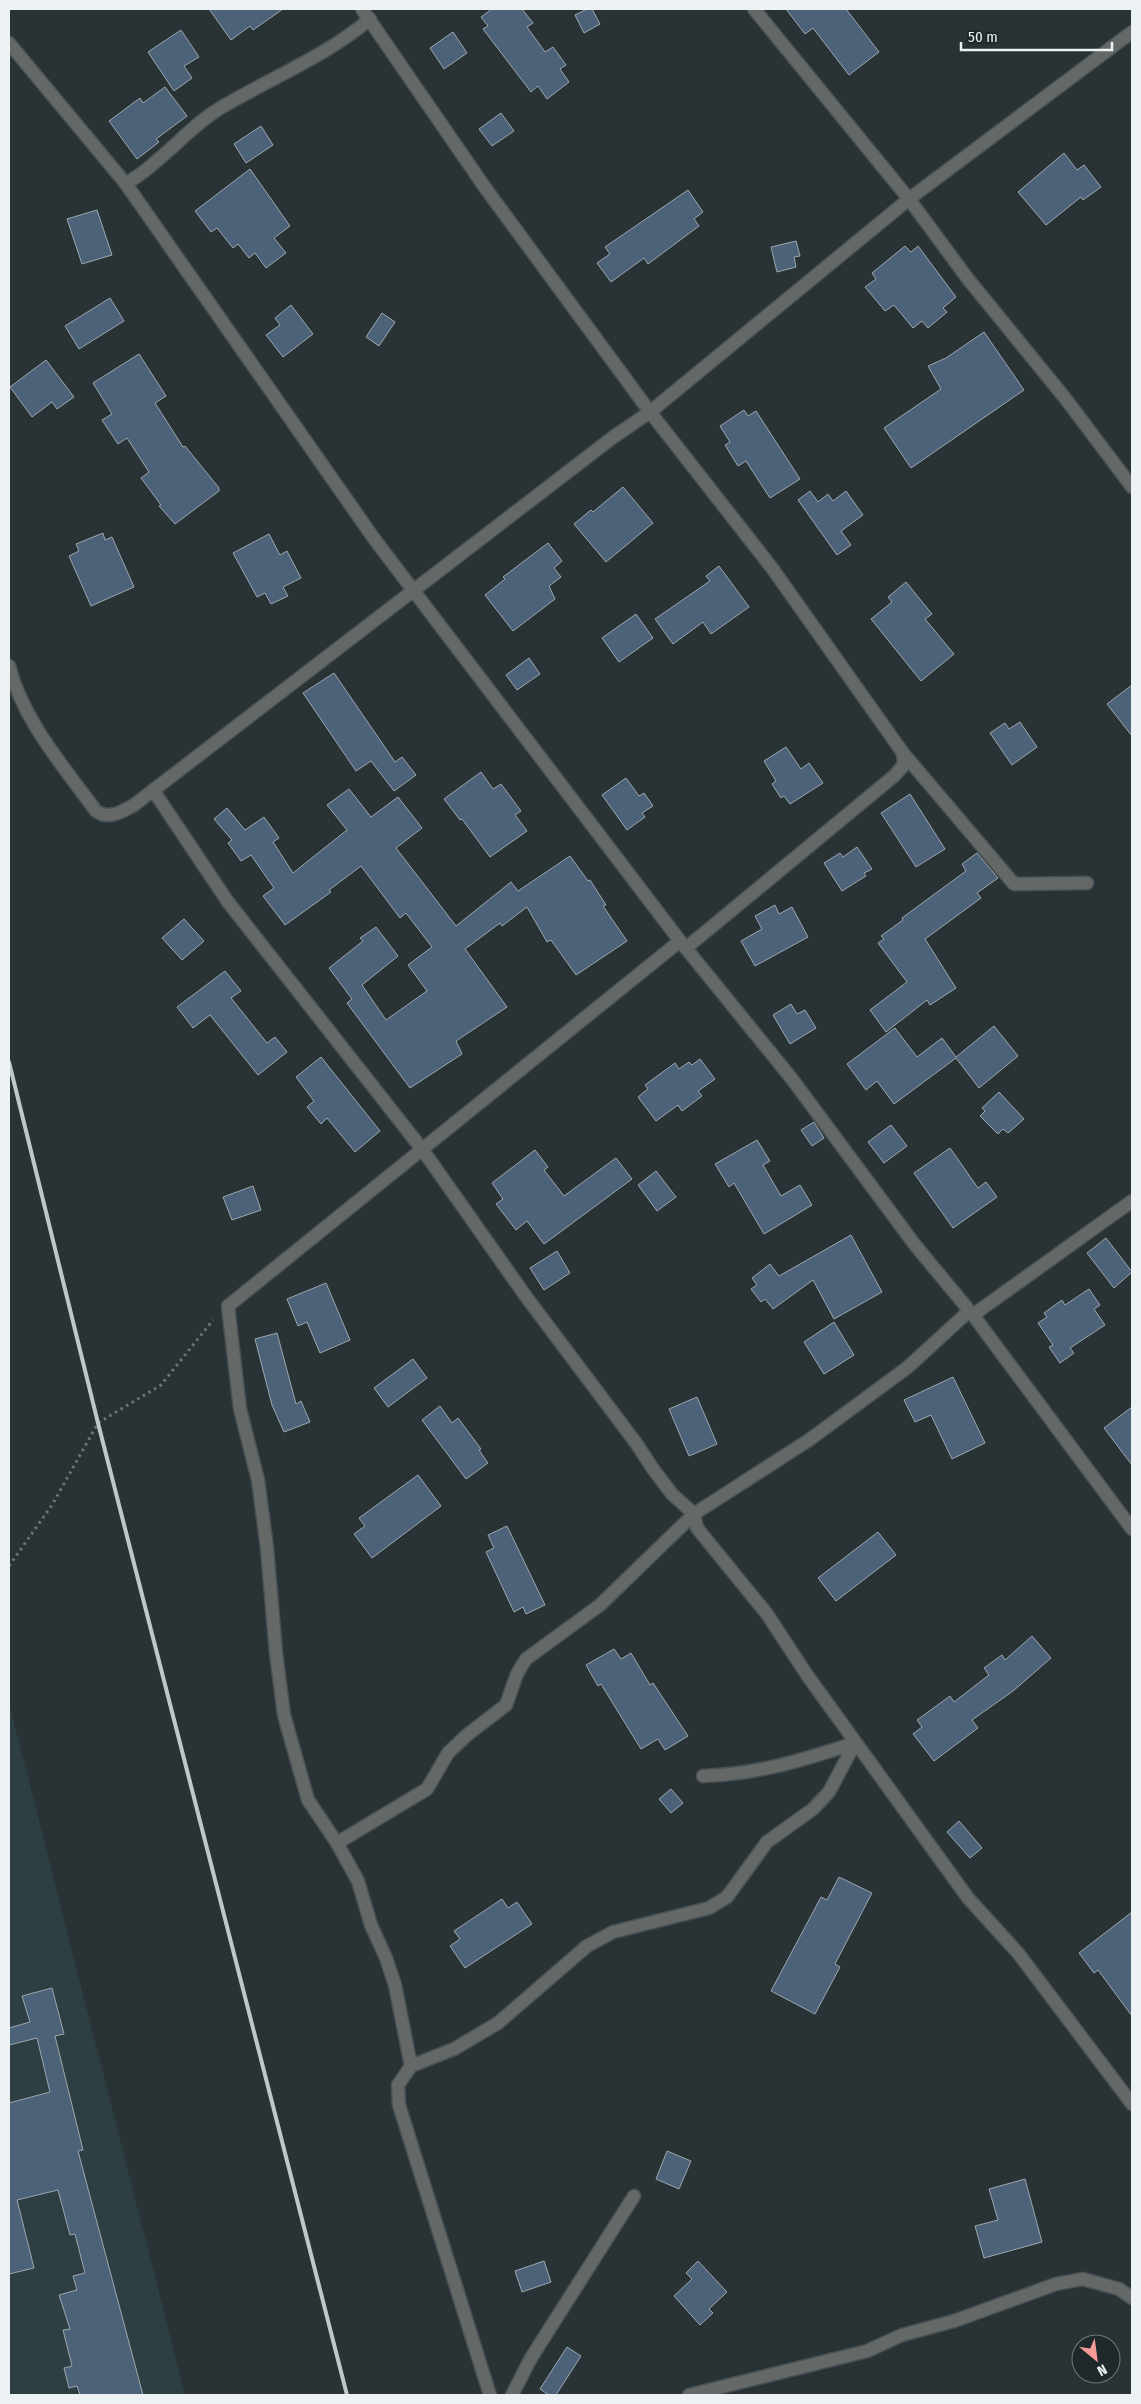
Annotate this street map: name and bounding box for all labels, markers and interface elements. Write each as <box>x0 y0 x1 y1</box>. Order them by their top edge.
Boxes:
scale bar <box>961 20 1112 52</box>
text: 50 m <box>968 28 998 46</box>
north arrow <box>1071 2334 1121 2384</box>
text: N <box>1094 2360 1110 2379</box>

